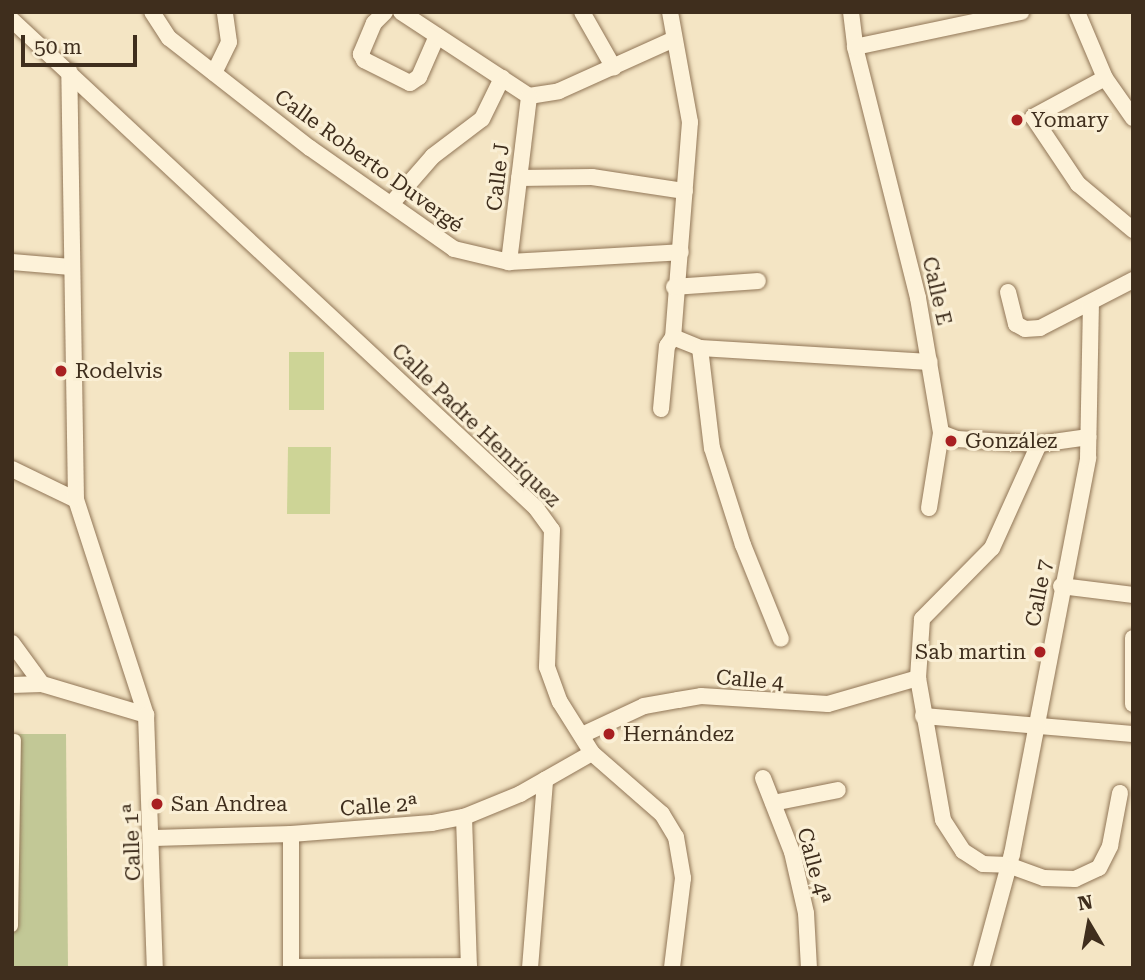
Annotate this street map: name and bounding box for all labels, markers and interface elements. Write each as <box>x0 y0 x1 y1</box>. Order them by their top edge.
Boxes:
scale bar <box>24 21 140 65</box>
text: 50 m <box>34 35 82 59</box>
street label: Calle Roberto Duvergé <box>270 84 468 238</box>
place label: Yomary <box>1031 107 1109 133</box>
marker: Yomary <box>1009 112 1025 128</box>
street label: Calle J <box>481 142 515 212</box>
street label: Calle E <box>917 254 957 328</box>
street label: Calle Padre Henríquez <box>386 338 566 512</box>
place label: Rodelvis <box>75 358 162 384</box>
marker: Rodelvis <box>53 363 69 379</box>
place label: González <box>965 428 1057 454</box>
marker: González <box>943 433 959 449</box>
street label: Calle 7 <box>1020 557 1058 629</box>
place label: Sab martin <box>915 639 1026 665</box>
marker: Sab martin <box>1032 644 1048 660</box>
street label: Calle 4 <box>715 664 785 696</box>
place label: Hernández <box>623 721 734 747</box>
marker: Hernández <box>601 726 617 742</box>
place label: San Andrea <box>171 791 287 817</box>
street label: Calle 2ª <box>339 791 419 821</box>
marker: San Andrea <box>149 796 165 812</box>
street label: Calle 1ª <box>118 803 146 881</box>
street label: Calle 4ª <box>792 825 836 907</box>
north arrow <box>1054 889 1124 959</box>
text: N <box>1076 890 1094 915</box>

